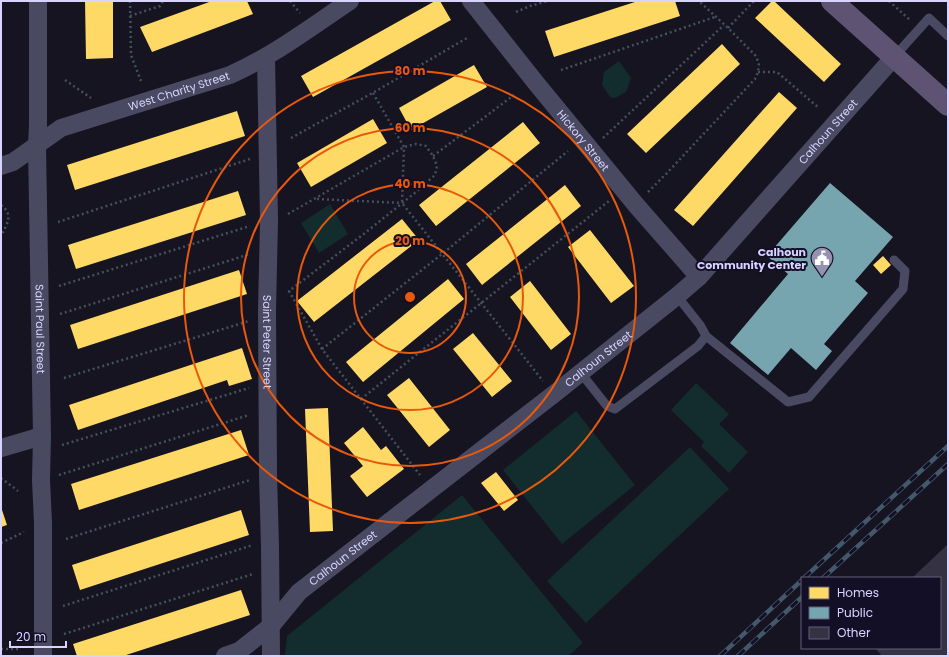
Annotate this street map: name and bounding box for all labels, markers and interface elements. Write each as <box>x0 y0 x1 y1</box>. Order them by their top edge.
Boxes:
text: 80 m <box>395 62 426 79</box>
street label: West Charity Street <box>126 68 232 114</box>
street label: Calhoun Street <box>795 96 861 168</box>
street label: Hickory Street <box>553 106 613 175</box>
text: 60 m <box>395 119 426 136</box>
text: 40 m <box>394 175 426 192</box>
text: 20 m <box>395 232 425 249</box>
place label: Calhoun Community Center <box>697 244 806 273</box>
public building icon: Calhoun Community Center <box>809 245 835 278</box>
street label: Saint Paul Street <box>31 284 49 374</box>
centre of rings <box>403 290 417 304</box>
street label: Saint Peter Street <box>259 295 275 389</box>
street label: Calhoun Street <box>561 327 635 391</box>
street label: Calhoun Street <box>306 526 380 589</box>
legend <box>801 577 941 649</box>
text: Homes <box>837 584 879 601</box>
text: Public <box>837 604 873 621</box>
scale bar <box>10 623 66 649</box>
text: Other <box>837 624 871 641</box>
text: 20 m <box>16 628 46 645</box>

